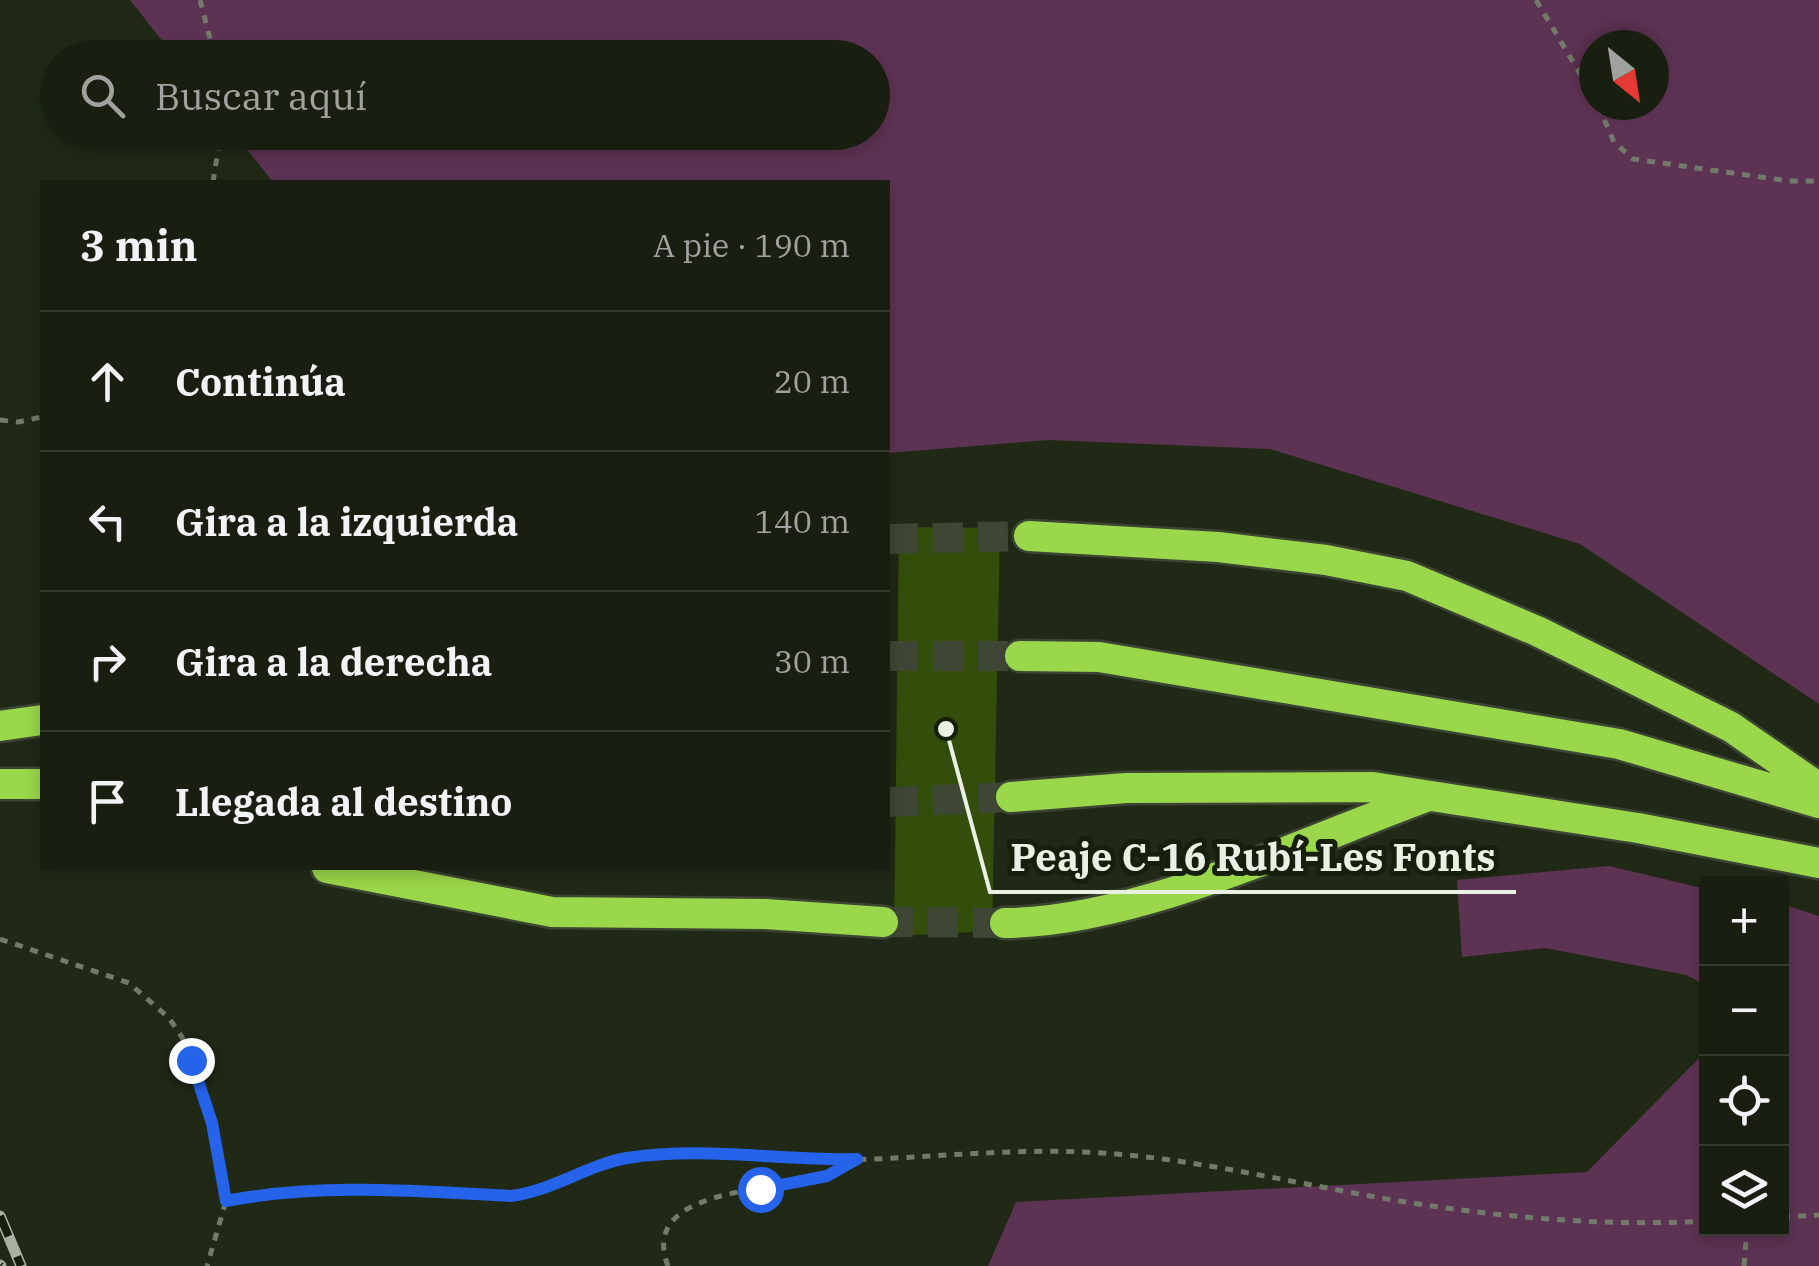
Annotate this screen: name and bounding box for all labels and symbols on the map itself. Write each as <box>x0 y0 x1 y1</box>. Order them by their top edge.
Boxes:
north arrow <box>1579 30 1669 120</box>
callout: Peaje C-16 Rubí-Les Fonts <box>990 824 1516 892</box>
text: Peaje C-16 Rubí-Les Fonts <box>1010 832 1496 881</box>
route end <box>169 1038 215 1084</box>
route start <box>738 1167 784 1213</box>

